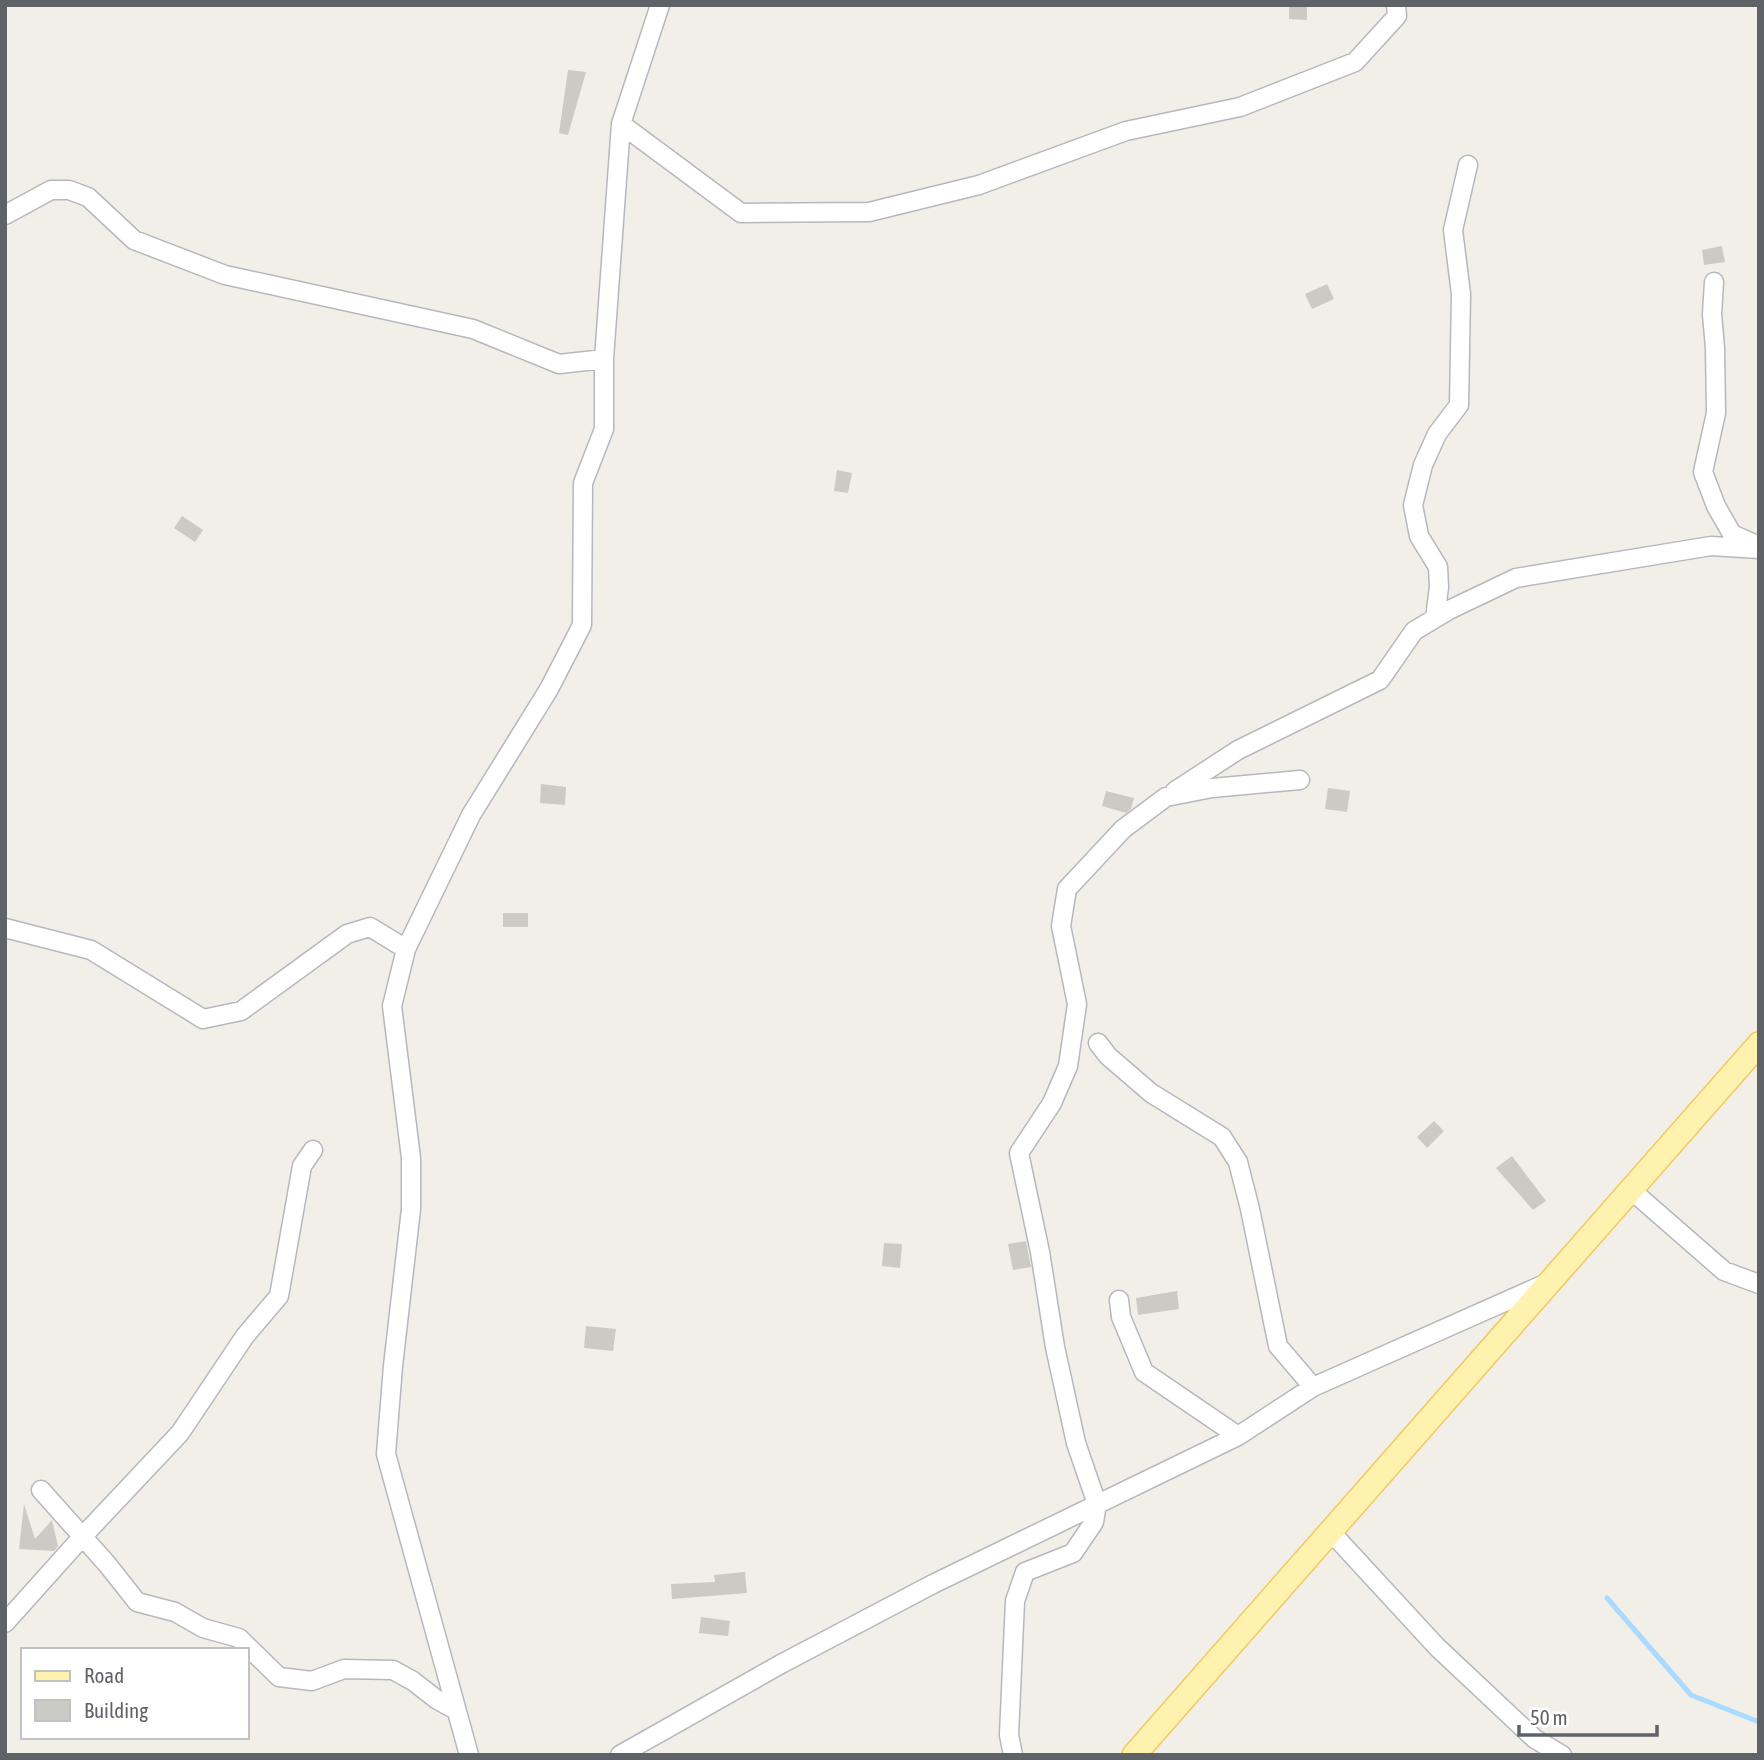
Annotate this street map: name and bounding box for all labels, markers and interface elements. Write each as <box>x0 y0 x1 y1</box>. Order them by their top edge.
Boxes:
legend <box>21 1648 248 1739</box>
text: Road <box>84 1663 124 1687</box>
scale bar <box>1519 1694 1657 1738</box>
text: Building <box>84 1698 148 1722</box>
text: 50 m <box>1530 1705 1568 1729</box>

